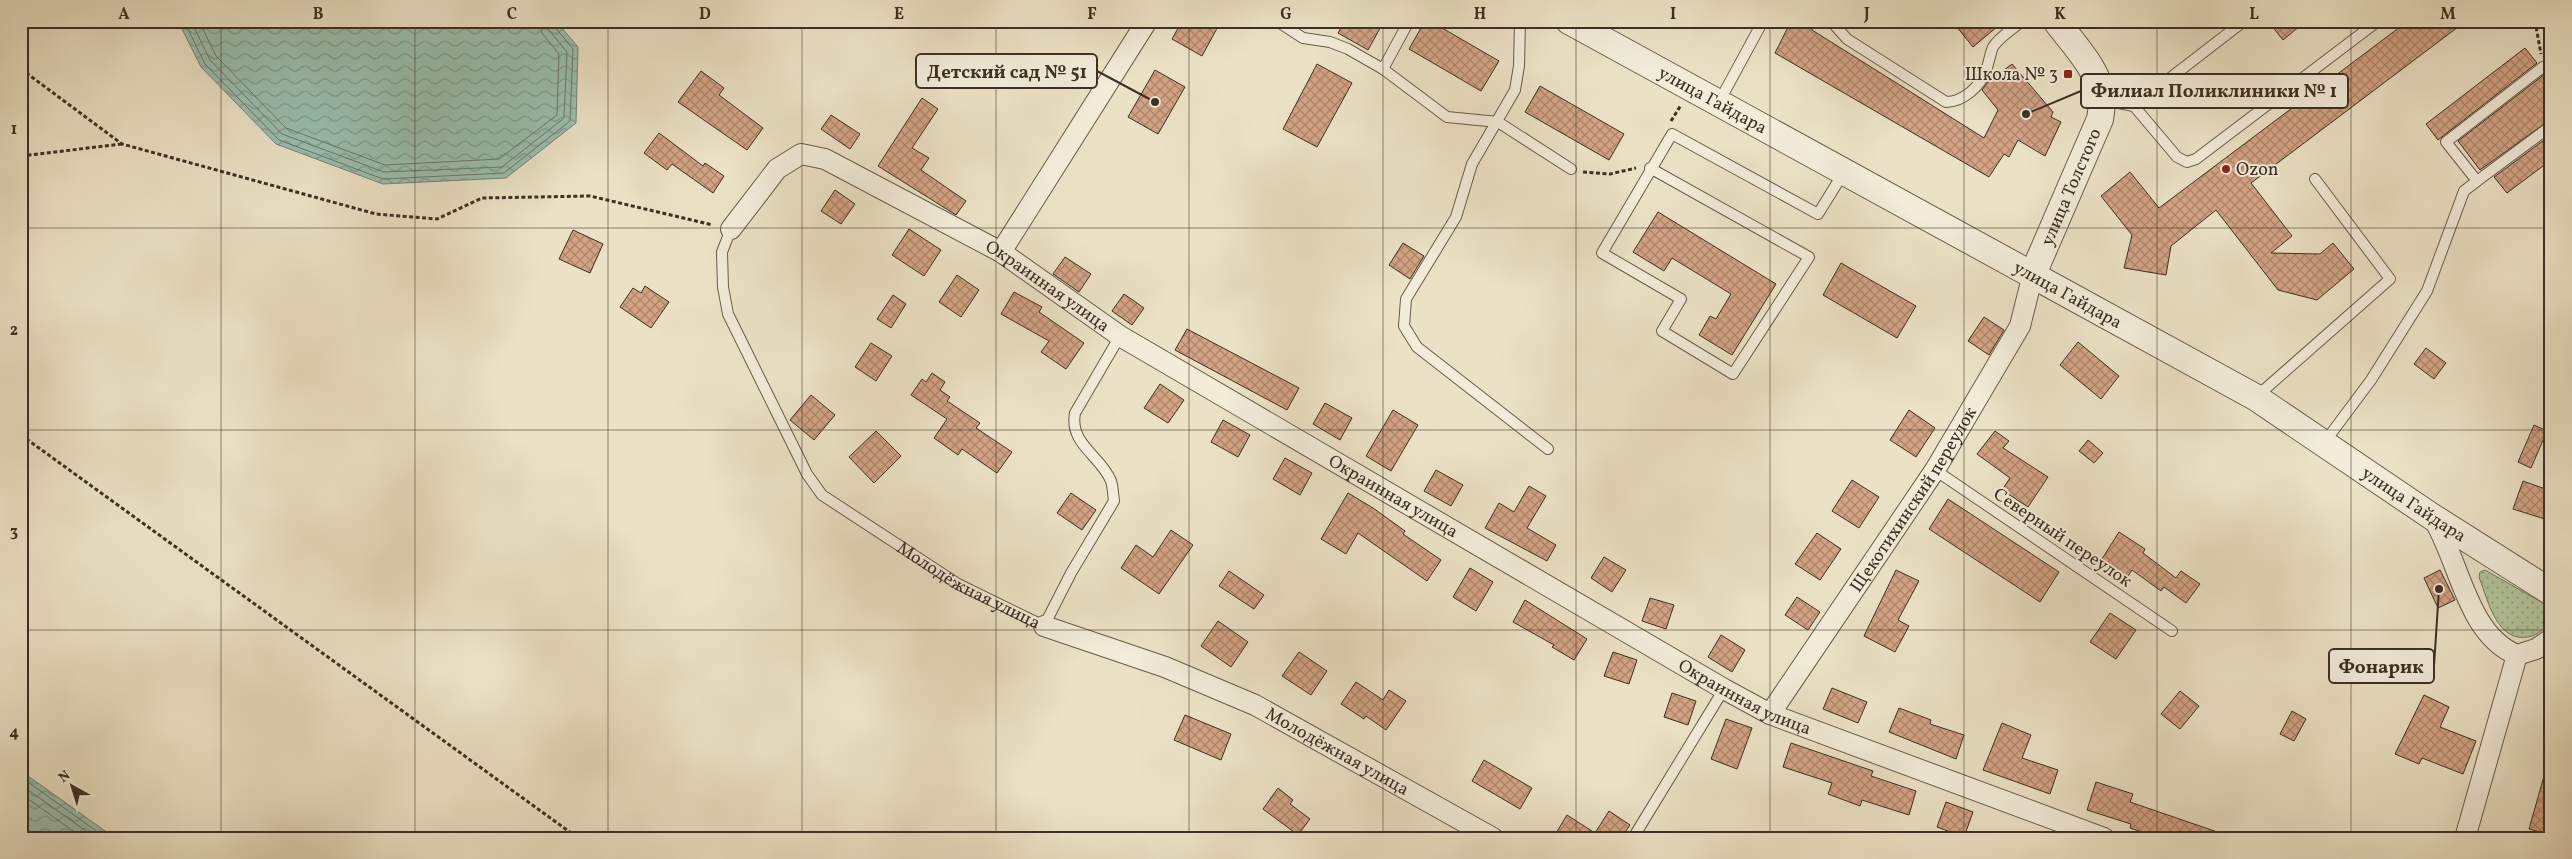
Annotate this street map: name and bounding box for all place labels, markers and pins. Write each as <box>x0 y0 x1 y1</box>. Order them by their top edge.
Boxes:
callout: Детский сад № 51 <box>916 54 1097 88</box>
place label: Школа № 3 <box>1965 63 2058 88</box>
marker: Школа № 3 <box>2062 68 2074 80</box>
callout: Филиал Поликлиники № 1 <box>2081 74 2348 108</box>
place label: Ozon <box>2236 158 2279 183</box>
marker: Ozon <box>2220 163 2232 175</box>
callout: Фонарик <box>2329 649 2434 683</box>

